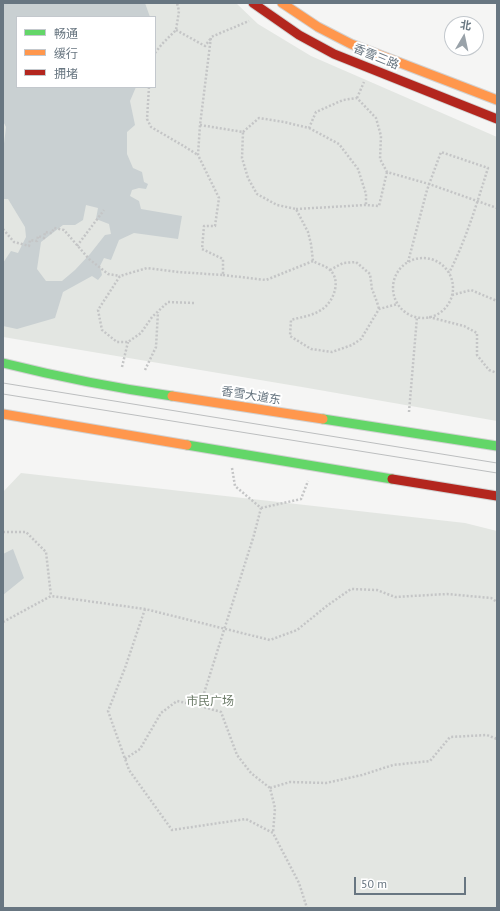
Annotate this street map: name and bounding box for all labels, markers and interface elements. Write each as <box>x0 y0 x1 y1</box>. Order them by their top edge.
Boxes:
legend <box>16 16 156 88</box>
north arrow <box>444 16 484 56</box>
text: 北 <box>459 17 472 33</box>
text: 畅通 <box>54 26 78 41</box>
street label: 香雪三路 <box>351 41 401 73</box>
text: 缓行 <box>54 46 78 61</box>
text: 拥堵 <box>54 66 78 81</box>
street label: 香雪大道东 <box>220 384 282 408</box>
park label: 市民广场 <box>186 695 234 709</box>
scale bar <box>356 869 468 895</box>
text: 50 m <box>361 876 387 891</box>

